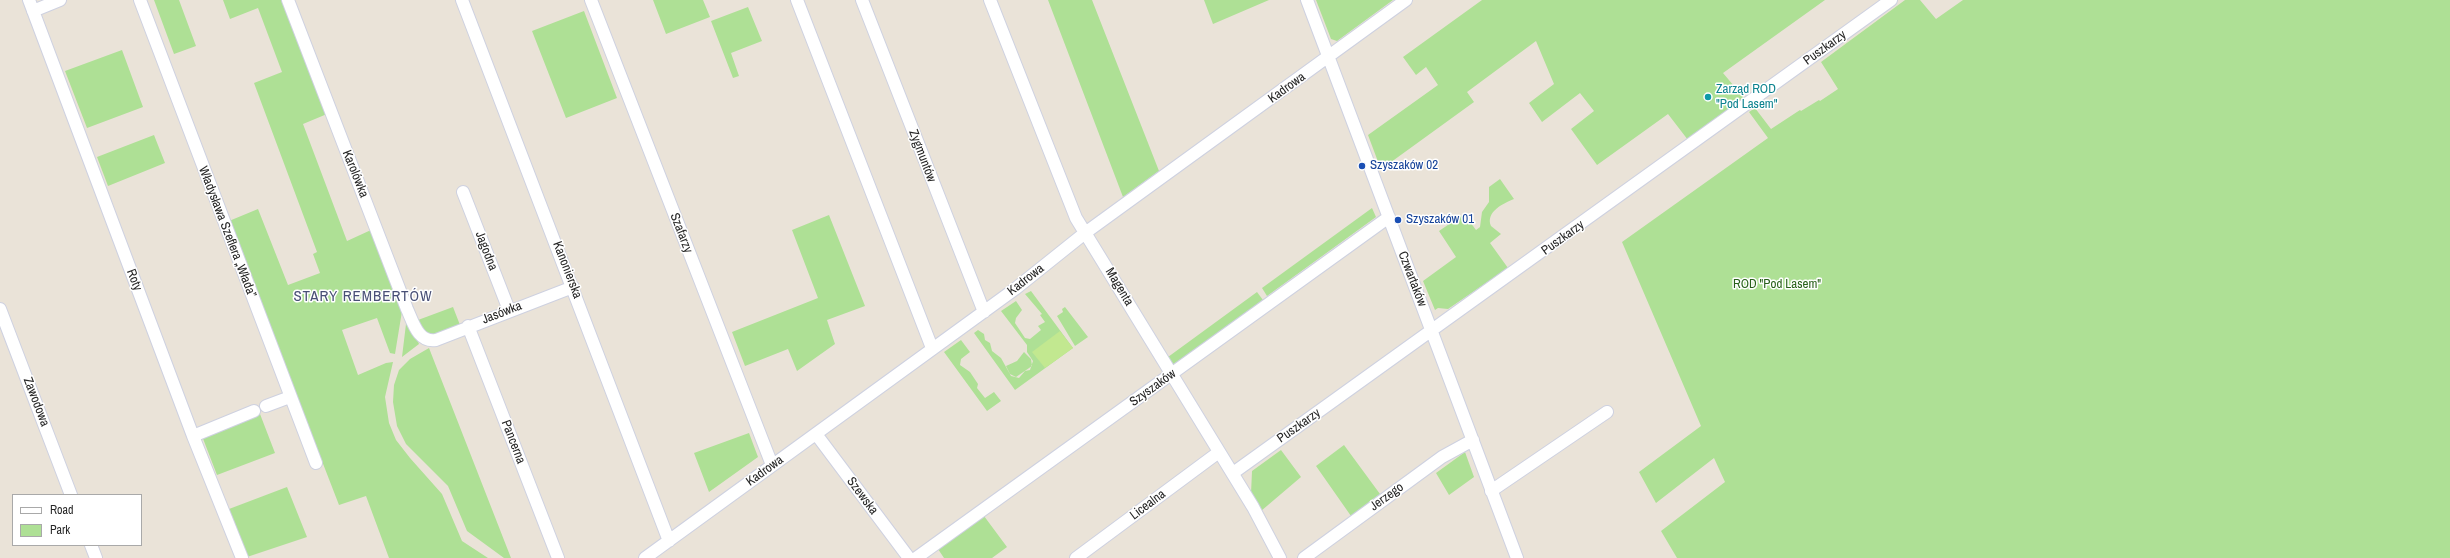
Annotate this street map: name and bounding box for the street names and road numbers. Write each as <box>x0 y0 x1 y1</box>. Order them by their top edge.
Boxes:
street label: Puszkarzy <box>1801 27 1849 69</box>
street label: Kadrowa <box>1265 69 1309 107</box>
street label: Zygmuntów <box>905 127 939 185</box>
street label: Karolówka <box>338 148 372 200</box>
street label: Władysława Szeflera „Włada” <box>195 164 259 300</box>
street label: Szafarzy <box>666 211 696 255</box>
street label: Puszkarzy <box>1539 217 1587 259</box>
street label: Jagodna <box>471 229 501 273</box>
street label: Kanonierska <box>549 239 585 301</box>
street label: Czwartaków <box>1394 249 1430 309</box>
street label: Kadrowa <box>1005 261 1047 299</box>
street label: Magenta <box>1102 265 1136 309</box>
street label: Roty <box>123 267 145 293</box>
street label: Jasówka <box>480 298 524 328</box>
street label: Szyszaków <box>1127 366 1179 410</box>
street label: Zawodowa <box>19 375 53 429</box>
street label: Puszkarzy <box>1274 406 1324 446</box>
street label: Pancerna <box>498 418 528 466</box>
street label: Kadrowa <box>743 452 787 490</box>
street label: Szewska <box>843 474 881 518</box>
street label: Jerzego <box>1367 480 1407 514</box>
street label: Licealna <box>1127 487 1169 523</box>

